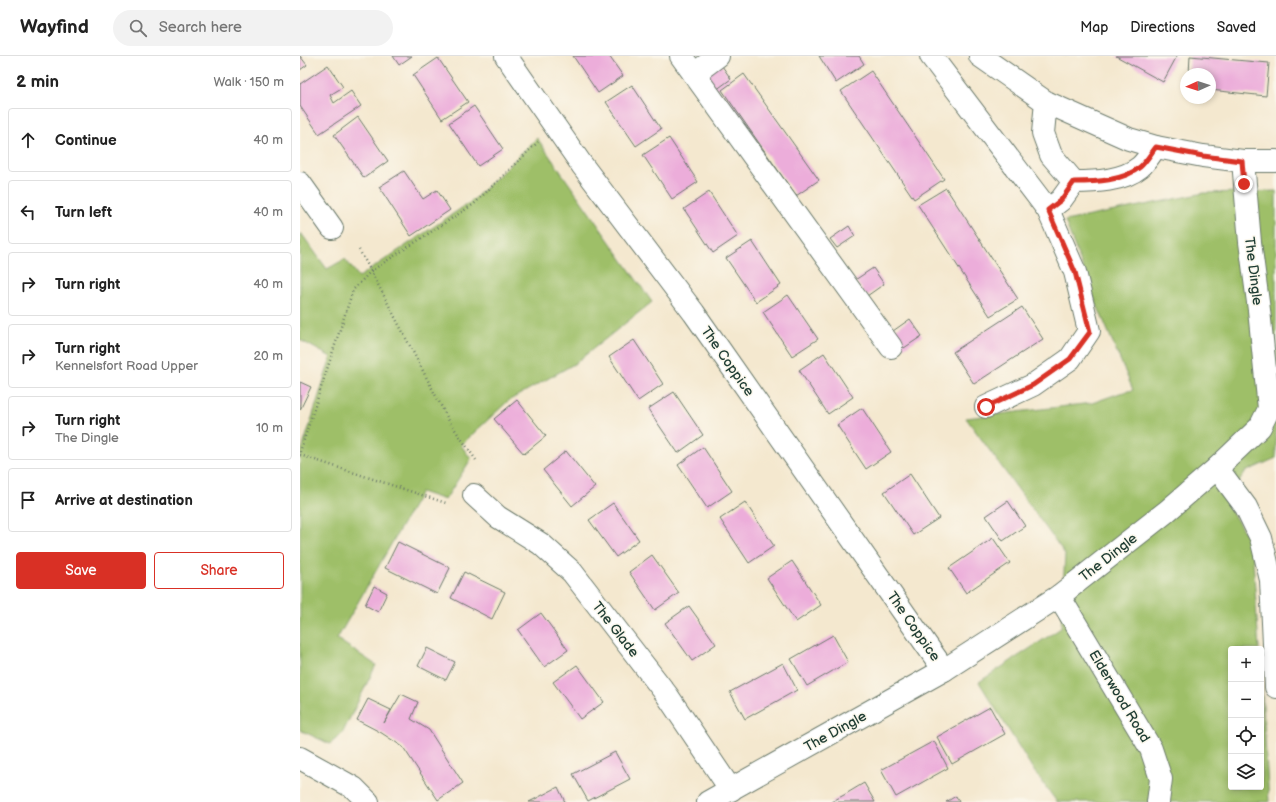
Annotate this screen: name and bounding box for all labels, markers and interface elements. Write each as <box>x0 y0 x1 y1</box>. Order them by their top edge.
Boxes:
search box <box>113 10 393 46</box>
text: Wayfind <box>20 16 89 39</box>
icon: search <box>127 17 149 39</box>
text: Search here <box>159 18 242 37</box>
text: Map <box>1080 19 1108 36</box>
text: Directions <box>1130 19 1195 36</box>
text: Saved <box>1217 19 1256 36</box>
north arrow <box>1180 68 1216 104</box>
text: 2 min <box>16 72 59 92</box>
text: Walk · 150 m <box>213 74 284 90</box>
icon: ahead <box>17 129 39 151</box>
text: Continue <box>55 131 117 150</box>
text: 40 m <box>253 132 283 148</box>
route end <box>1235 175 1253 193</box>
icon: left <box>17 201 39 223</box>
text: Turn left <box>55 203 112 222</box>
text: 40 m <box>253 204 283 220</box>
street label: The Dingle <box>1241 236 1266 306</box>
icon: right <box>17 273 39 295</box>
text: Turn right <box>55 275 120 294</box>
text: 40 m <box>253 276 283 292</box>
street label: The Coppice <box>697 323 758 399</box>
text: Turn right <box>55 339 120 358</box>
icon: right <box>17 345 39 367</box>
text: 20 m <box>253 348 283 364</box>
text: Kennelsfort Road Upper <box>55 358 198 374</box>
route start <box>977 398 995 416</box>
text: Turn right <box>55 411 120 430</box>
icon: right <box>17 417 39 439</box>
text: 10 m <box>256 420 283 436</box>
text: The Dingle <box>55 430 119 446</box>
icon: arrive <box>17 489 39 511</box>
text: Arrive at destination <box>55 491 193 510</box>
street label: The Dingle <box>1076 530 1141 585</box>
button: Save <box>16 552 146 589</box>
button: Share <box>154 552 284 589</box>
street label: The Coppice <box>883 588 944 664</box>
street label: The Glade <box>589 598 643 660</box>
map controls <box>1228 646 1264 790</box>
button: + <box>1228 646 1264 682</box>
street label: Elderwood Road <box>1085 647 1154 745</box>
button: − <box>1228 682 1264 718</box>
street label: The Dingle <box>801 707 869 756</box>
button: locate <box>1228 718 1264 754</box>
button: layers <box>1228 754 1264 790</box>

